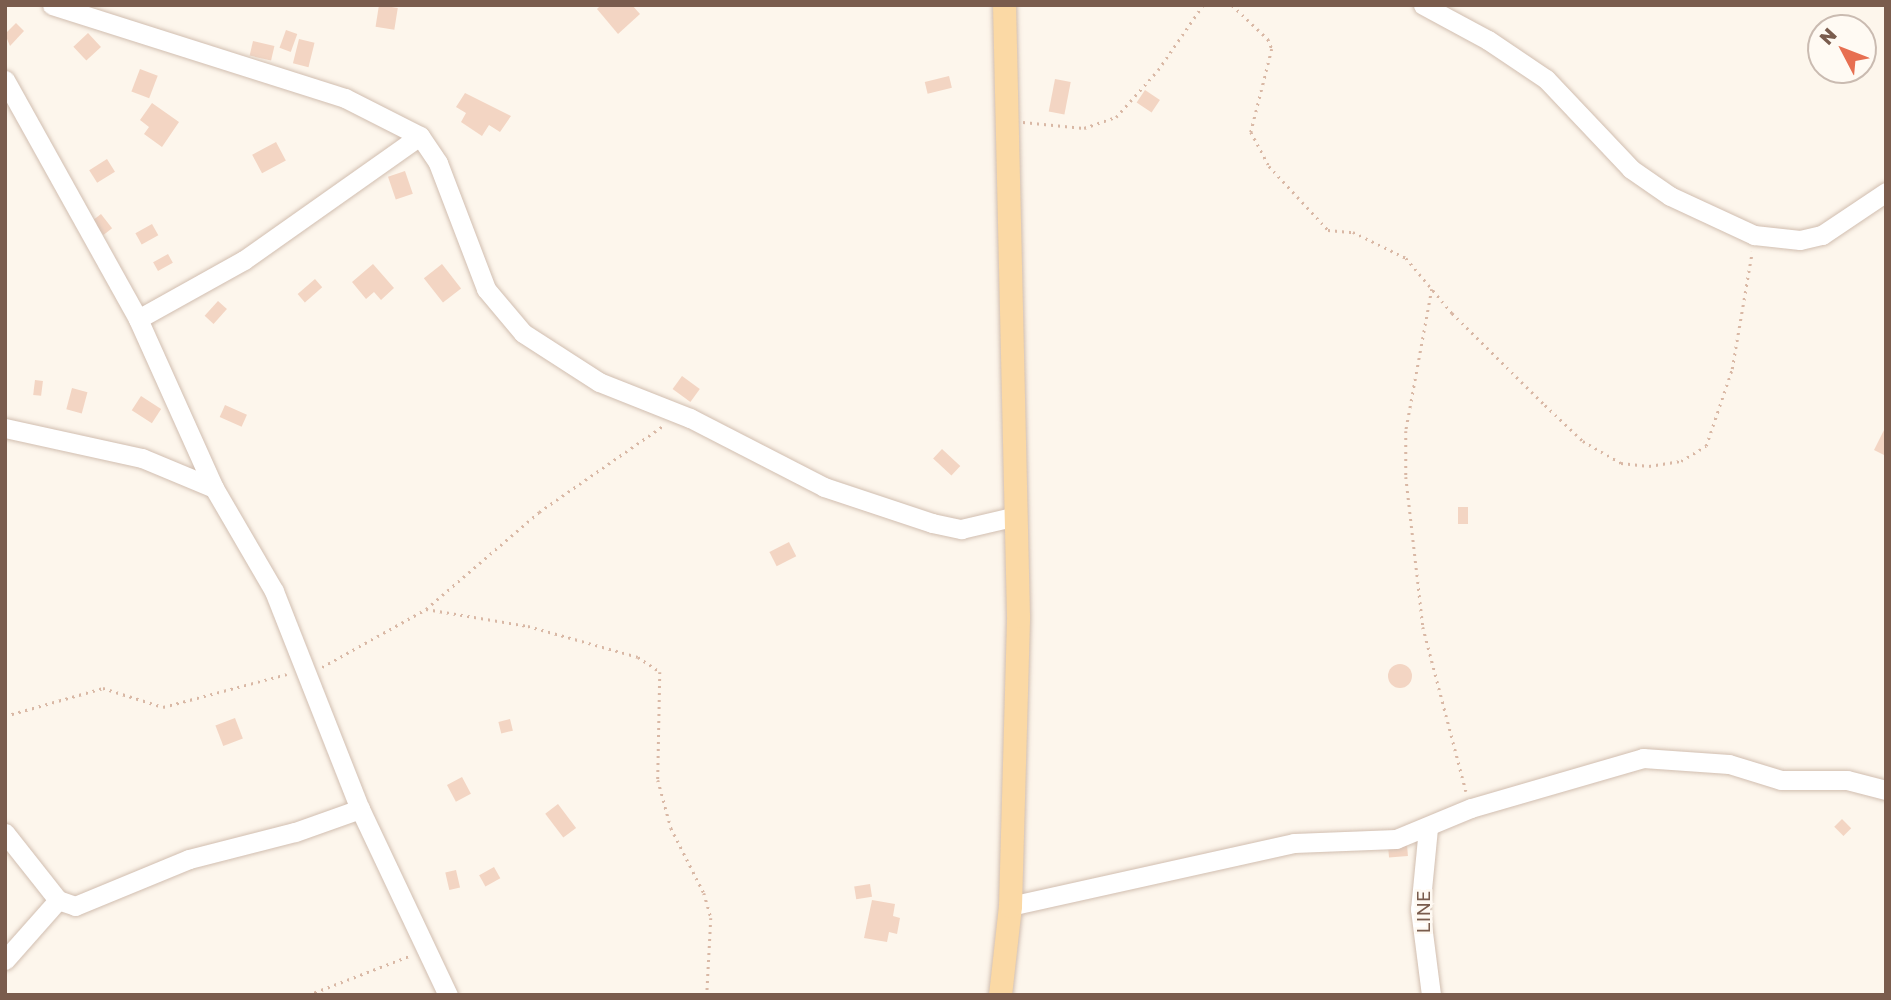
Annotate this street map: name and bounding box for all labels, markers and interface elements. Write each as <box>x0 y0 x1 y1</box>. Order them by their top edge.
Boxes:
north arrow <box>1807 14 1877 84</box>
text: N <box>1814 23 1841 49</box>
street label: LINE <box>1412 891 1434 933</box>

